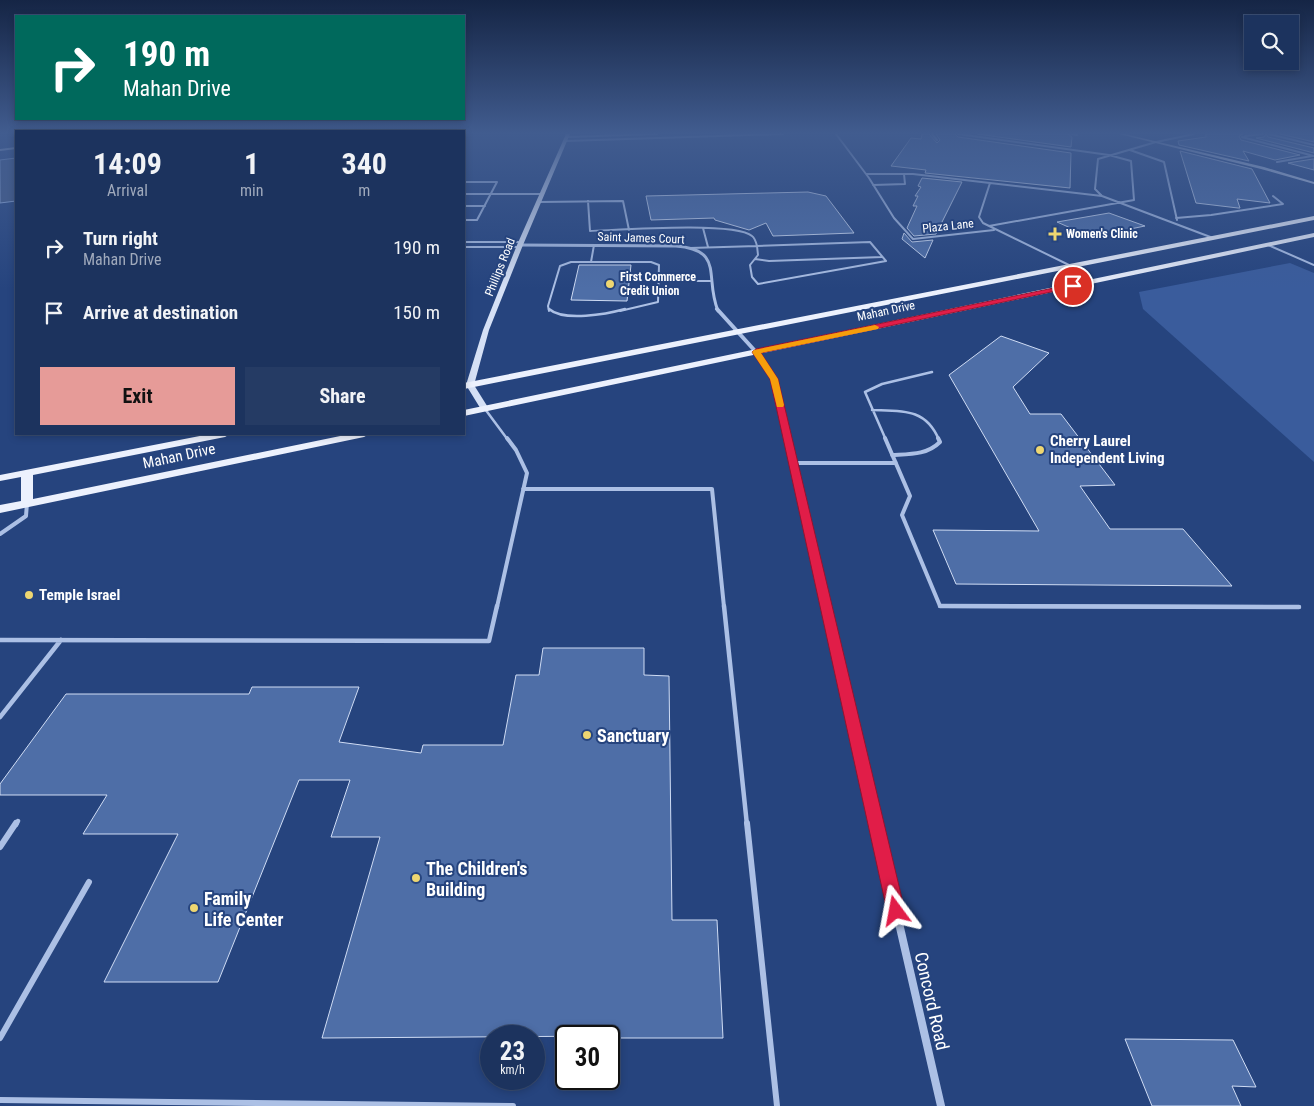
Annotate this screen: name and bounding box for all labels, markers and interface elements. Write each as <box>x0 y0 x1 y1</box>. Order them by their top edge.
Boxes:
map controls <box>1244 15 1299 70</box>
button: search <box>1244 15 1299 70</box>
text: 190 m <box>123 34 210 75</box>
icon: right <box>40 35 105 100</box>
text: Mahan Drive <box>123 76 231 101</box>
text: 14:09 <box>93 146 162 181</box>
text: 1 <box>244 146 259 181</box>
text: 340 <box>341 146 387 181</box>
text: Arrival <box>107 181 148 200</box>
text: min <box>240 181 263 200</box>
text: m <box>358 181 370 200</box>
street label: Plaza Lane <box>921 216 975 236</box>
text: Turn right <box>83 227 158 250</box>
marker: Women's Clinic <box>1048 227 1062 241</box>
place label: Women's Clinic <box>1066 227 1138 241</box>
street label: Saint James Court <box>597 229 685 247</box>
icon: right <box>40 234 68 262</box>
text: 190 m <box>393 236 440 259</box>
street label: Phillips Road <box>482 236 518 298</box>
text: Mahan Drive <box>83 250 161 269</box>
pin <box>1052 265 1094 307</box>
place label: First Commerce Credit Union <box>620 270 696 298</box>
icon: arrive <box>1059 272 1087 300</box>
marker: First Commerce Credit Union <box>604 278 616 290</box>
street label: Mahan Drive <box>856 298 917 324</box>
icon: arrive <box>40 299 68 327</box>
text: Arrive at destination <box>83 301 238 324</box>
text: 150 m <box>393 301 440 324</box>
button: Exit <box>40 367 235 425</box>
button: Share <box>245 367 440 425</box>
place label: Cherry Laurel Independent Living <box>1050 432 1165 467</box>
street label: Mahan Drive <box>141 440 217 472</box>
marker: Cherry Laurel Independent Living <box>1034 444 1046 456</box>
place label: Temple Israel <box>39 586 120 604</box>
marker: Temple Israel <box>23 589 35 601</box>
place label: Sanctuary <box>597 725 669 746</box>
marker: Sanctuary <box>581 729 593 741</box>
place label: The Children's Building <box>426 858 527 900</box>
marker: The Children's Building <box>410 872 422 884</box>
position arrow <box>869 884 921 936</box>
place label: Family Life Center <box>204 888 283 930</box>
marker: Family Life Center <box>188 902 200 914</box>
street label: Concord Road <box>911 950 953 1052</box>
speed limit sign: 30 <box>555 1025 620 1090</box>
text: 23 <box>500 1037 525 1066</box>
text: km/h <box>500 1063 525 1077</box>

